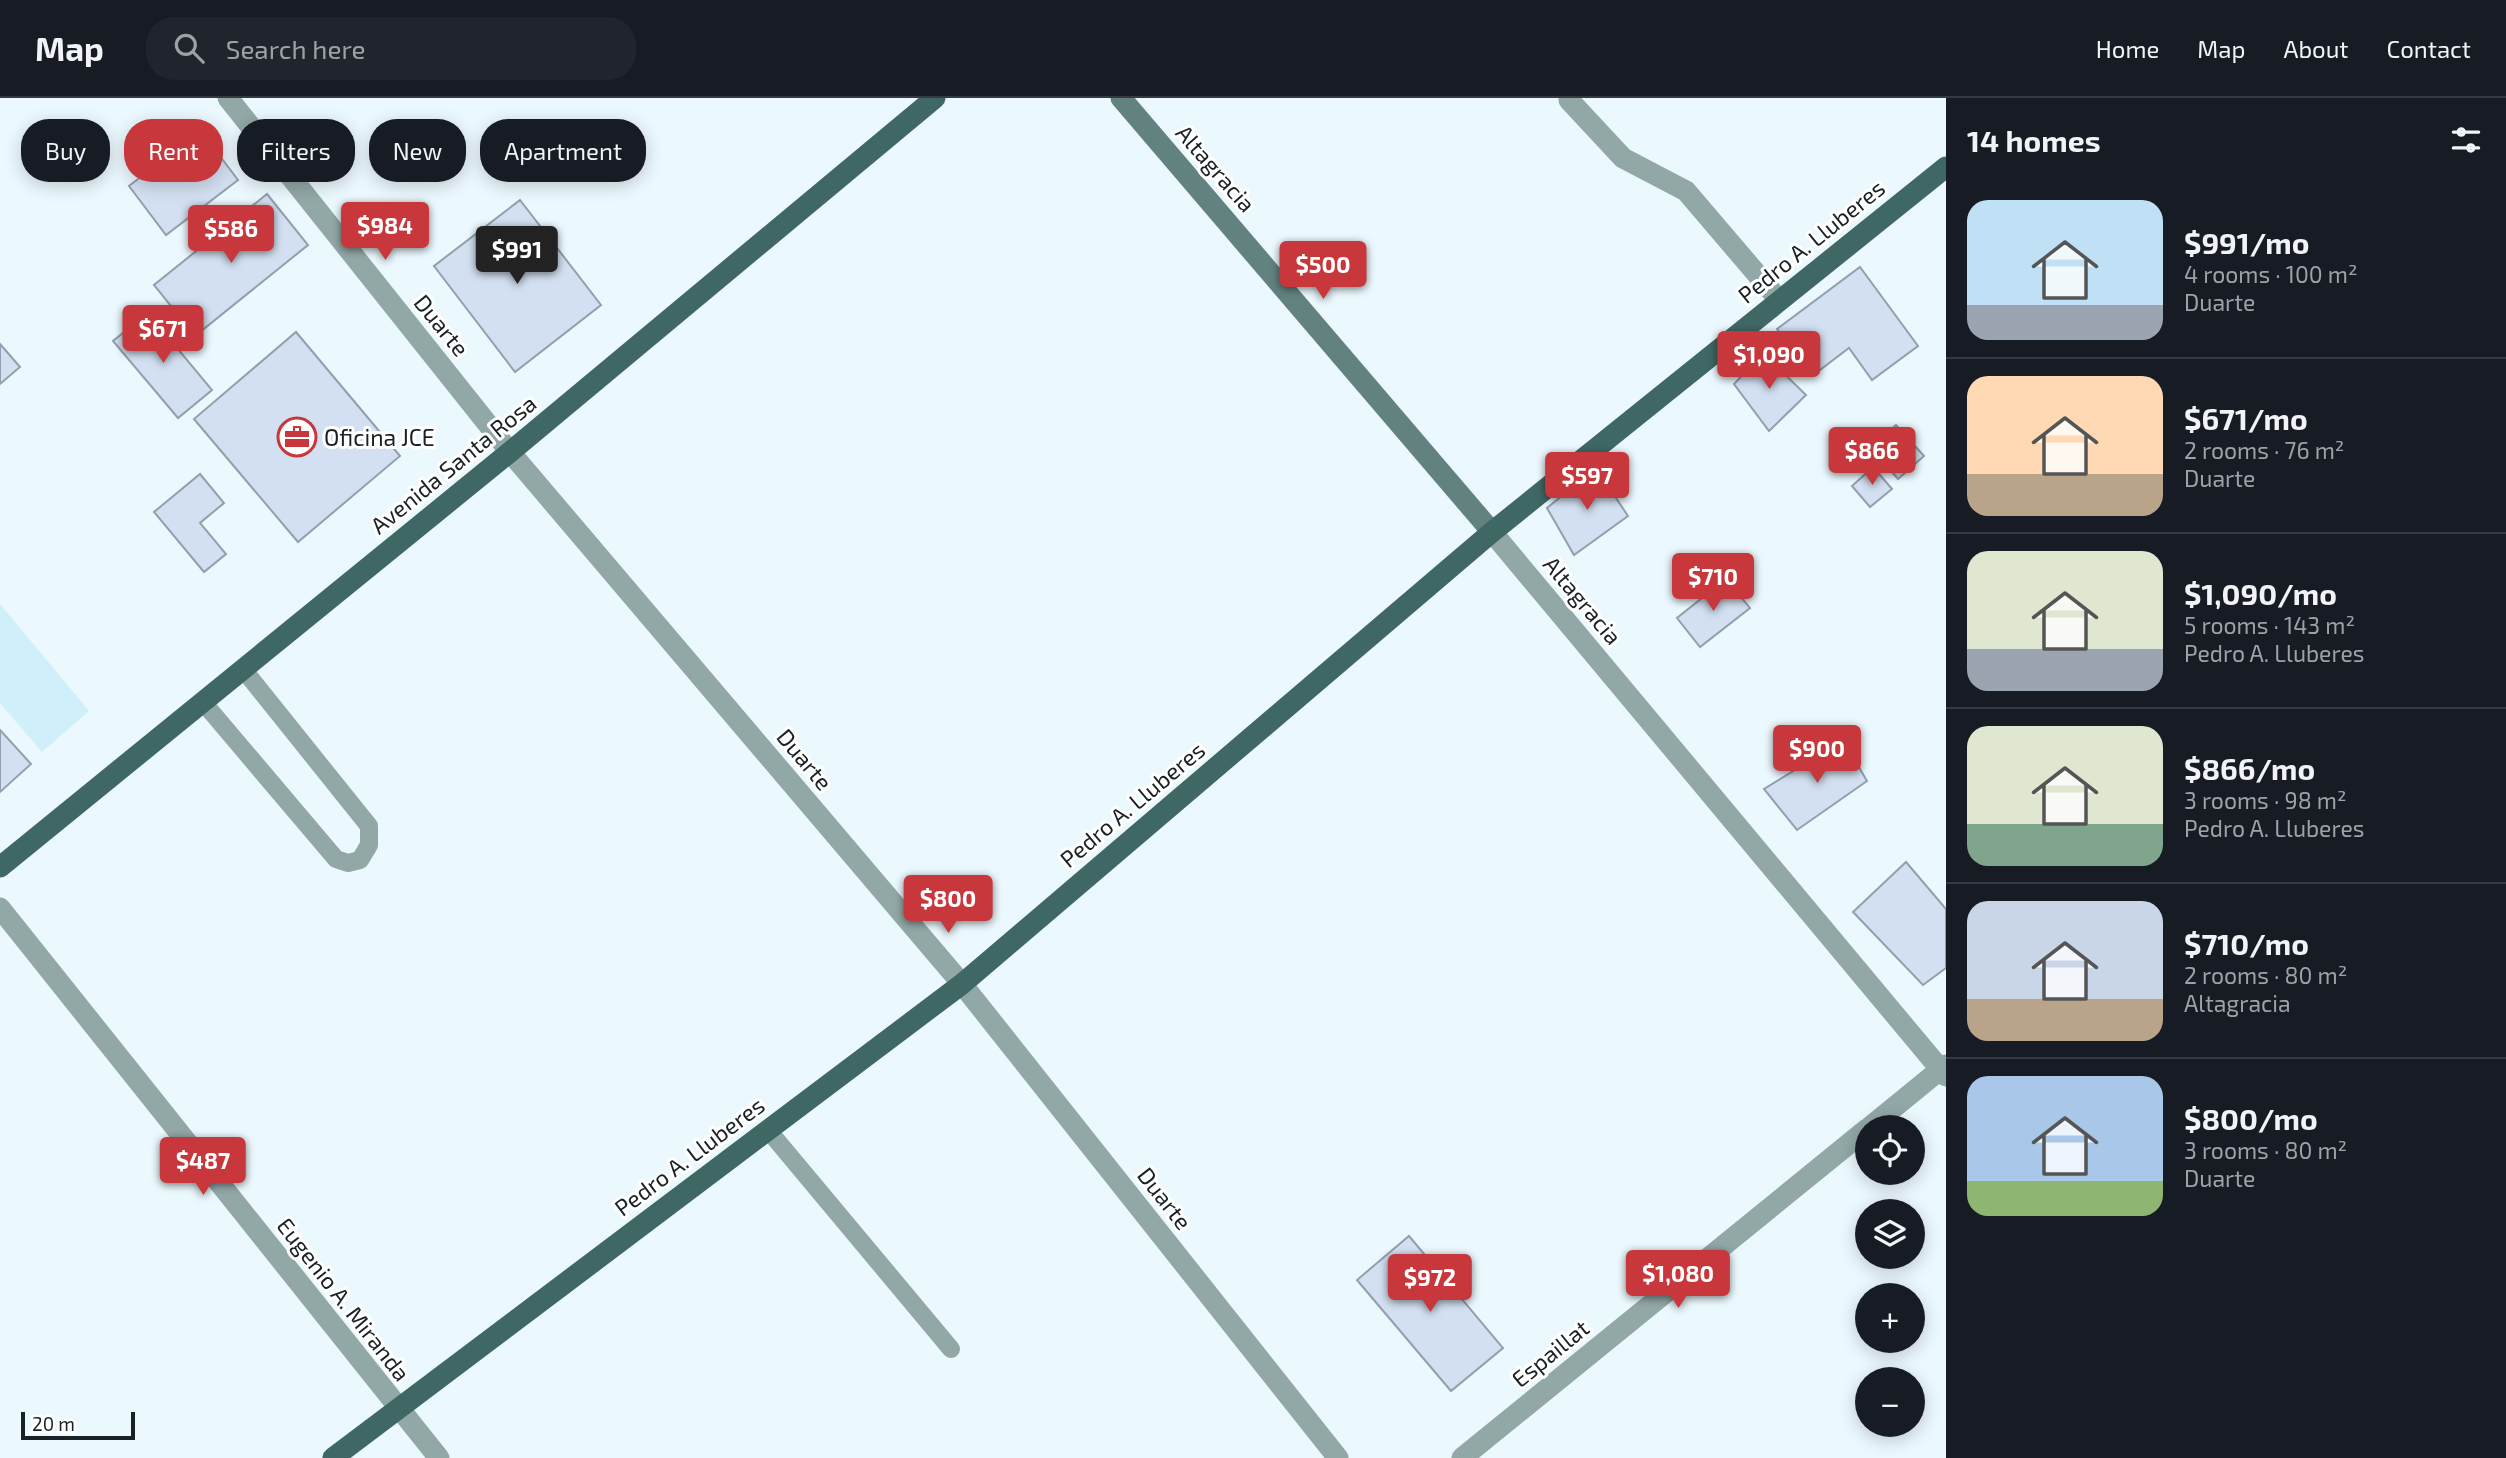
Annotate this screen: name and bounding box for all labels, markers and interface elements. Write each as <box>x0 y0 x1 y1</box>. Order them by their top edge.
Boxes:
search box <box>146 17 636 80</box>
text: Map <box>35 28 104 68</box>
icon: search <box>170 29 208 67</box>
text: Search here <box>226 33 365 64</box>
text: Home <box>2096 34 2159 63</box>
text: Map <box>2197 34 2245 63</box>
text: About <box>2283 34 2349 63</box>
text: Contact <box>2387 34 2471 63</box>
chip: Buy <box>21 119 110 182</box>
chip: Rent <box>124 119 223 182</box>
chip: Filters <box>237 119 355 182</box>
chip: New <box>369 119 466 182</box>
chip: Apartment <box>480 119 646 182</box>
street label: Altagracia <box>1170 119 1262 217</box>
icon: filters <box>2447 121 2485 159</box>
text: 14 homes <box>1967 122 2101 158</box>
street label: Pedro A. Lluberes <box>1732 173 1890 309</box>
pin: $984 <box>344 202 426 262</box>
pin: $586 <box>190 206 272 265</box>
text: $984 <box>357 211 413 239</box>
text: $586 <box>204 214 258 242</box>
text: $991/mo <box>2184 224 2310 260</box>
pin: $991 <box>476 226 558 286</box>
icon: home <box>2023 228 2107 312</box>
text: $991 <box>492 235 542 263</box>
pin: $500 <box>1282 242 1364 301</box>
text: $500 <box>1295 250 1351 278</box>
text: 4 rooms · 100 m² <box>2184 260 2358 288</box>
street label: Duarte <box>409 288 475 362</box>
text: Duarte <box>2184 288 2255 316</box>
pin: $671 <box>122 306 204 365</box>
text: $671 <box>139 314 188 342</box>
pin: $1,090 <box>1712 331 1826 391</box>
text: $1,090 <box>1733 340 1805 368</box>
street label: Avenida Santa Rosa <box>364 389 542 539</box>
text: $671/mo <box>2184 400 2308 436</box>
icon: home <box>2023 404 2107 488</box>
office icon: Oficina JCE <box>276 416 318 458</box>
place label: Oficina JCE <box>324 423 435 451</box>
pin: $866 <box>1831 428 1913 487</box>
text: $866 <box>1845 436 1899 464</box>
text: 2 rooms · 76 m² <box>2184 436 2344 464</box>
pin: $597 <box>1546 452 1628 512</box>
text: $597 <box>1561 461 1613 489</box>
text: Duarte <box>2184 464 2255 492</box>
street label: Altagracia <box>1538 550 1628 650</box>
pin: $710 <box>1672 554 1754 613</box>
text: $710 <box>1688 562 1738 590</box>
text: $1,090/mo <box>2184 575 2337 611</box>
icon: home <box>2023 579 2107 663</box>
text: 5 rooms · 143 m² <box>2184 611 2355 639</box>
text: Pedro A. Lluberes <box>2184 639 2364 667</box>
street label: Duarte <box>771 723 839 795</box>
pin: $900 <box>1776 726 1858 785</box>
text: $900 <box>1789 734 1845 762</box>
street label: Pedro A. Lluberes <box>1054 735 1210 873</box>
text: $866/mo <box>2184 750 2315 786</box>
icon: home <box>2023 754 2107 838</box>
text: 3 rooms · 98 m² <box>2184 786 2346 814</box>
text: Pedro A. Lluberes <box>2184 814 2364 842</box>
pin: $800 <box>907 876 989 935</box>
text: $800 <box>920 884 976 912</box>
text: $710/mo <box>2184 925 2309 961</box>
icon: home <box>2023 929 2107 1013</box>
text: 2 rooms · 80 m² <box>2184 961 2347 989</box>
text: Altagracia <box>2184 989 2291 1017</box>
street label: Pedro A. Lluberes <box>609 1091 769 1221</box>
text: $800/mo <box>2184 1100 2318 1136</box>
icon: home <box>2023 1104 2107 1188</box>
map controls <box>1855 1115 1925 1437</box>
button: locate <box>1855 1115 1925 1185</box>
text: 3 rooms · 80 m² <box>2184 1136 2347 1164</box>
pin: $487 <box>162 1138 244 1197</box>
text: $487 <box>176 1146 230 1174</box>
street label: Duarte <box>1132 1161 1198 1235</box>
text: Duarte <box>2184 1164 2255 1192</box>
button: layers <box>1855 1199 1925 1269</box>
street label: Eugenio A. Miranda <box>272 1212 416 1386</box>
pin: $1,080 <box>1621 1250 1735 1310</box>
pin: $972 <box>1389 1254 1471 1314</box>
text: $1,080 <box>1642 1259 1714 1287</box>
text: $972 <box>1404 1263 1456 1291</box>
button: + <box>1855 1283 1925 1353</box>
street label: Espaillat <box>1506 1313 1594 1393</box>
button: − <box>1855 1367 1925 1437</box>
scale bar <box>21 1409 135 1441</box>
text: 20 m <box>32 1412 75 1435</box>

